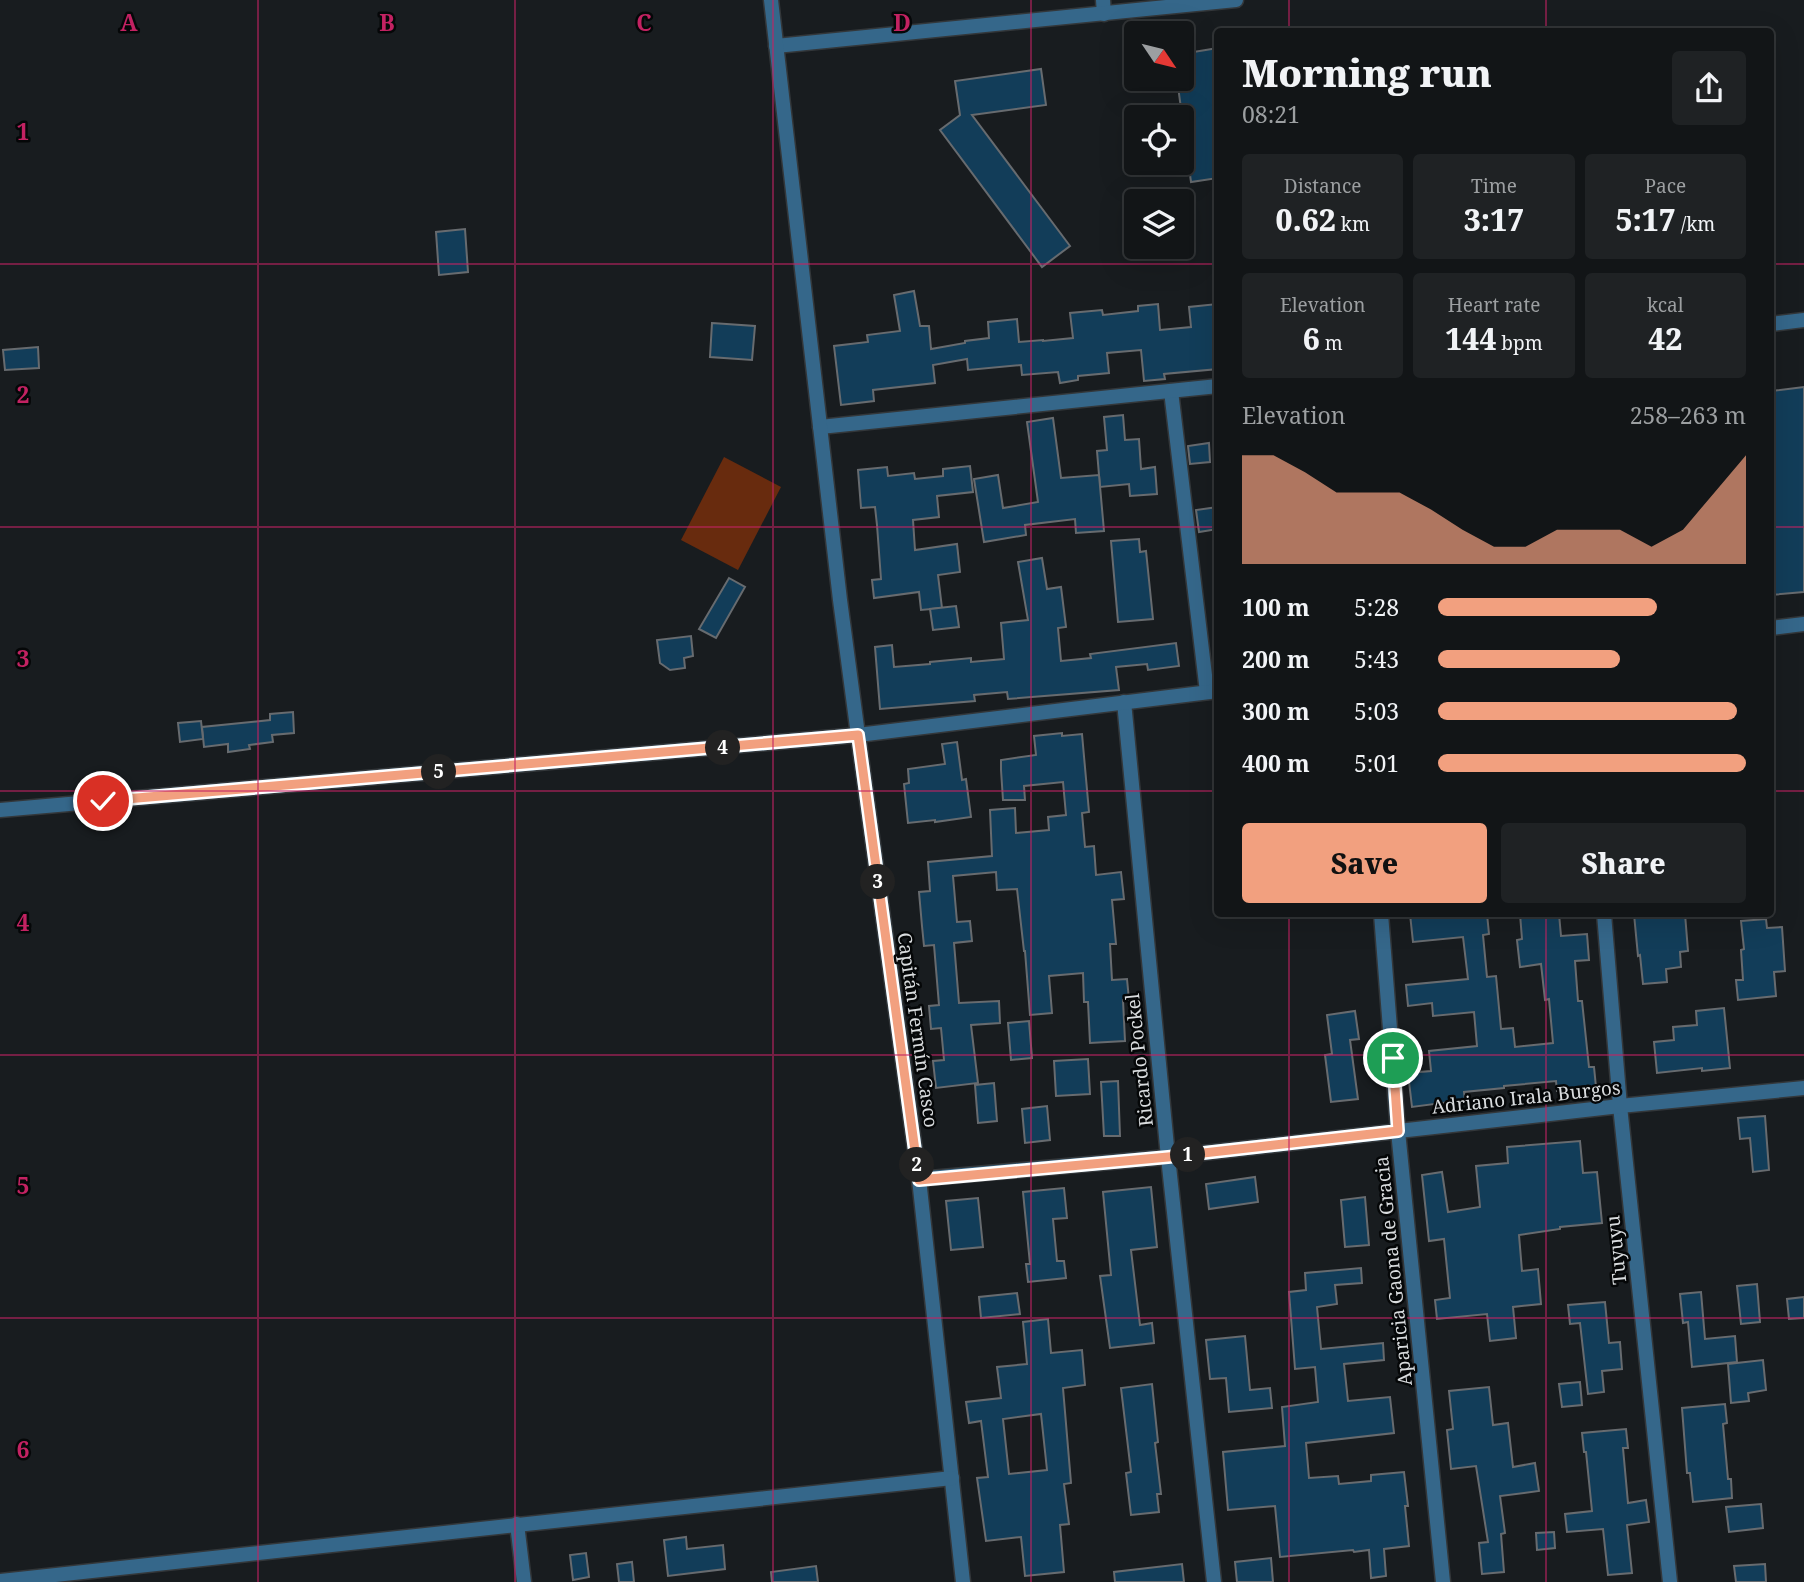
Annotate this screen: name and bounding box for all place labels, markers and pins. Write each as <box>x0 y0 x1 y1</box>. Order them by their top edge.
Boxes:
pin: 4 <box>706 730 740 766</box>
pin: 5 <box>422 754 457 790</box>
pin <box>73 771 133 831</box>
pin: 3 <box>860 864 896 900</box>
pin <box>1363 1028 1423 1088</box>
pin: 1 <box>1170 1138 1206 1172</box>
pin: 2 <box>900 1148 934 1182</box>

